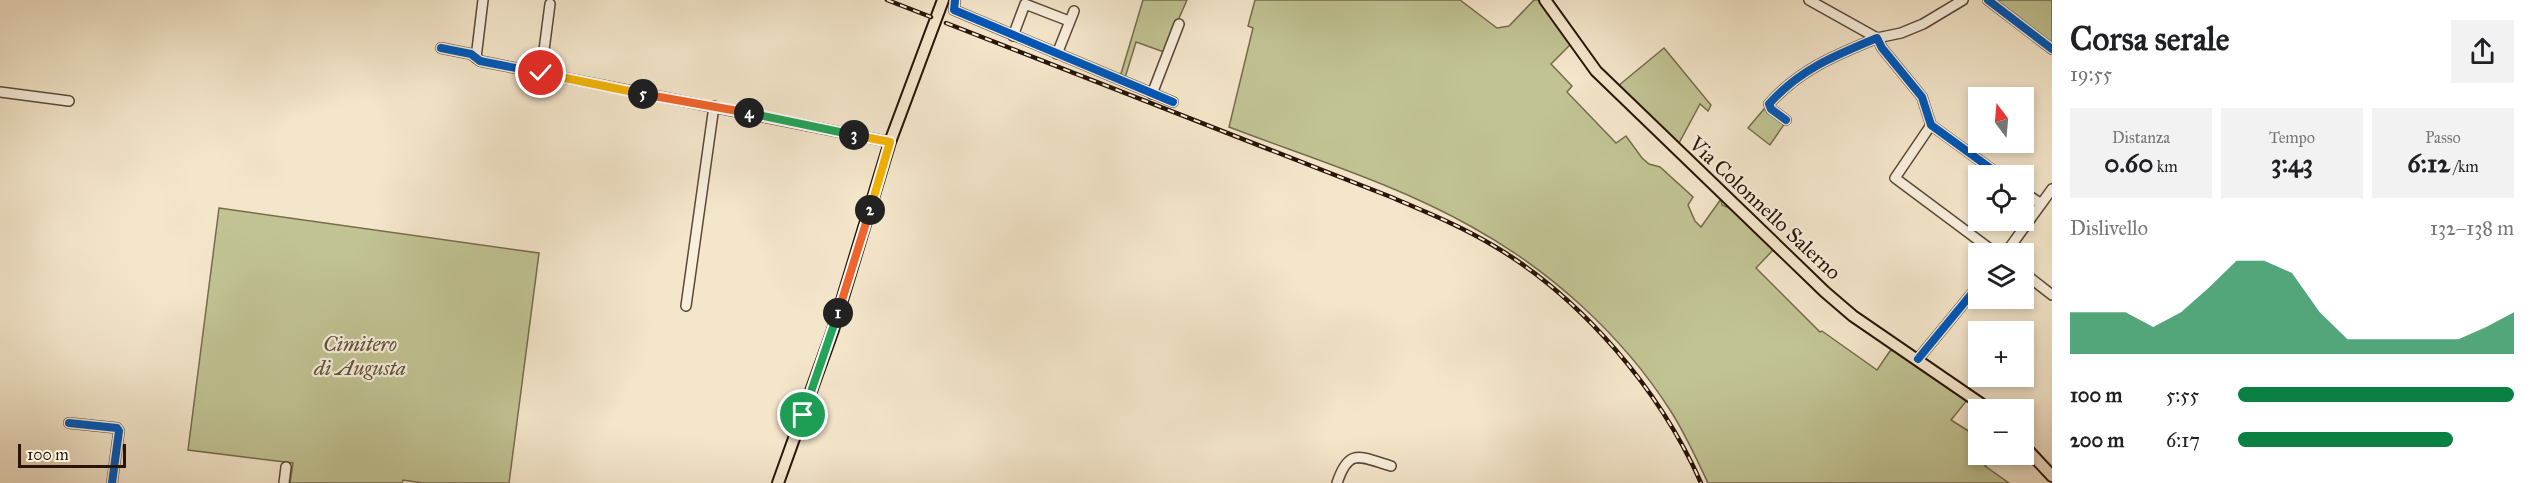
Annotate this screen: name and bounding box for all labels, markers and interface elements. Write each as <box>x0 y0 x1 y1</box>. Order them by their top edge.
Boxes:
text: Corsa serale <box>2070 19 2229 59</box>
button: share <box>2451 20 2514 83</box>
pin <box>515 47 566 98</box>
icon: check <box>524 56 557 89</box>
text: 19:55 <box>2070 62 2112 86</box>
pin: 5 <box>628 79 658 109</box>
text: 5 <box>639 84 647 103</box>
north arrow <box>1968 87 2034 153</box>
map controls <box>1968 87 2034 465</box>
pin: 4 <box>734 98 764 128</box>
text: 4 <box>745 103 753 122</box>
pin: 3 <box>839 120 869 150</box>
text: 3 <box>851 125 857 144</box>
text: Distanza <box>2112 128 2170 147</box>
text: Tempo <box>2269 128 2315 147</box>
text: Passo <box>2425 128 2461 147</box>
street label: Via Colonnello Salerno <box>1683 130 1847 285</box>
text: 0.60 <box>2104 147 2153 179</box>
text: 3:43 <box>2271 147 2313 179</box>
text: 6:12 <box>2407 147 2450 179</box>
text: km <box>2153 157 2178 176</box>
text: /km <box>2450 157 2479 176</box>
button: locate <box>1968 165 2034 231</box>
pin: 2 <box>855 195 885 225</box>
text: 2 <box>866 200 874 219</box>
text: Dislivello <box>2070 216 2148 240</box>
text: 132–138 m <box>2430 216 2514 240</box>
button: layers <box>1968 243 2034 309</box>
pin: 1 <box>823 298 853 328</box>
text: 1 <box>835 303 841 322</box>
button: + <box>1968 321 2034 387</box>
park label: Cimitero di Augusta <box>313 331 406 381</box>
text: 100 m <box>2070 383 2122 407</box>
text: 5:55 <box>2166 383 2199 407</box>
pin <box>777 389 828 440</box>
icon: arrive <box>786 398 819 431</box>
button: − <box>1968 399 2034 465</box>
text: 200 m <box>2070 428 2124 452</box>
text: 6:17 <box>2166 428 2200 452</box>
scale bar <box>18 441 126 468</box>
text: 100 m <box>27 445 69 464</box>

